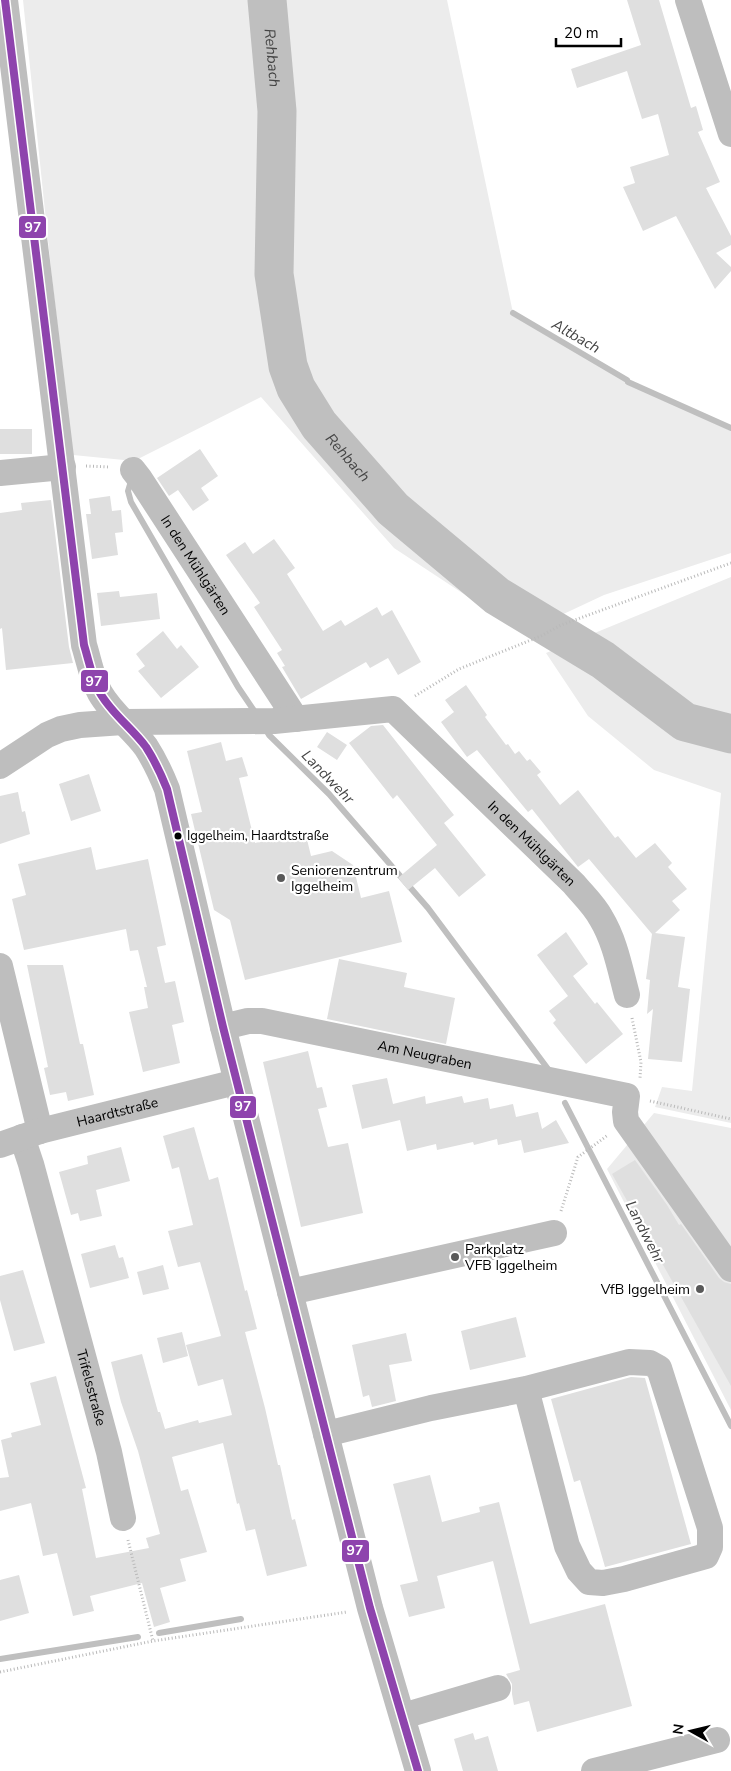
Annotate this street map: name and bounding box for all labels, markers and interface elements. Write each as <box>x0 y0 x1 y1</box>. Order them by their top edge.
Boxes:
scale bar <box>556 15 621 47</box>
text: 20 m <box>564 23 599 43</box>
water label: Rehbach <box>260 28 285 88</box>
line badge: 97 <box>18 215 47 239</box>
text: 97 <box>25 218 41 237</box>
water label: Altbach <box>547 314 604 358</box>
water label: Rehbach <box>321 429 375 486</box>
street label: In den Mühlgärten <box>156 511 235 619</box>
line badge: 97 <box>80 669 109 693</box>
text: 97 <box>86 672 102 691</box>
water label: Landwehr <box>297 746 359 809</box>
street label: In den Mühlgärten <box>484 796 580 890</box>
place label: Iggelheim, Haardtstraße <box>187 827 329 845</box>
marker: Iggelheim, Haardtstraße <box>173 831 183 841</box>
place label: Seniorenzentrum Iggelheim <box>291 861 398 896</box>
marker: Seniorenzentrum Iggelheim <box>275 872 287 884</box>
street label: Am Neugraben <box>376 1036 474 1073</box>
street label: Haardtstraße <box>74 1092 160 1131</box>
line badge: 97 <box>229 1095 257 1119</box>
text: 97 <box>235 1097 251 1116</box>
water label: Landwehr <box>621 1197 670 1267</box>
place label: Parkplatz VFB Iggelheim <box>464 1240 558 1275</box>
marker: Parkplatz VFB Iggelheim <box>449 1251 461 1263</box>
place label: VfB Iggelheim <box>600 1280 690 1299</box>
marker: VfB Iggelheim <box>694 1283 706 1295</box>
street label: Trifelsstraße <box>72 1347 111 1428</box>
line badge: 97 <box>341 1539 370 1563</box>
text: 97 <box>347 1541 363 1560</box>
north arrow <box>666 1706 716 1756</box>
text: N <box>668 1723 689 1736</box>

